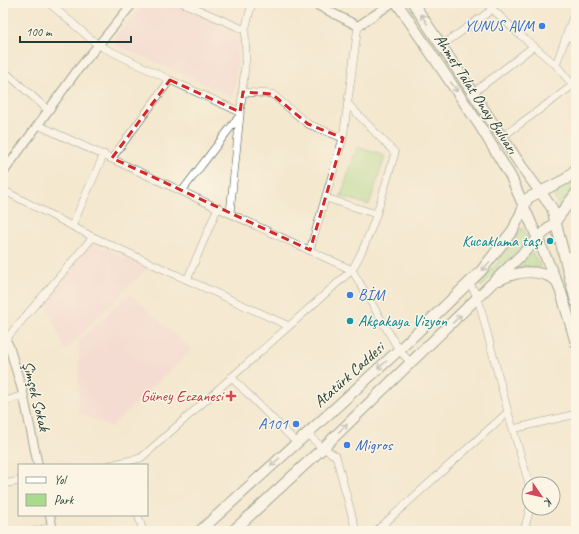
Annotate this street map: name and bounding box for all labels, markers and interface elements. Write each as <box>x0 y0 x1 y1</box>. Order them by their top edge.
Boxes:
one-way arrow <box>420 14 428 25</box>
place label: YUNUS AVM <box>464 16 535 36</box>
scale bar <box>20 18 131 44</box>
marker: YUNUS AVM <box>537 21 547 31</box>
text: 100 m <box>26 24 53 40</box>
street label: Ahmet Talat Onay Bulvarı <box>430 30 523 159</box>
one-way arrow <box>450 81 458 92</box>
place label: Kucaklama taşı <box>462 231 543 251</box>
marker: Kucaklama taşı <box>545 236 555 246</box>
one-way arrow <box>481 261 490 271</box>
place label: BİM <box>358 285 386 305</box>
marker: BİM <box>345 290 355 300</box>
place label: Akçakaya Vizyon <box>358 311 448 331</box>
one-way arrow <box>452 314 462 323</box>
marker: Akçakaya Vizyon <box>345 316 355 326</box>
street label: Atatürk Caddesi <box>310 337 390 412</box>
street label: Şimşek Sokak <box>18 359 55 434</box>
one-way arrow <box>377 361 387 370</box>
place label: Güney Eczanesi <box>141 386 225 406</box>
marker: Güney Eczanesi <box>226 391 236 401</box>
place label: A101 <box>258 414 289 434</box>
marker: A101 <box>291 419 301 429</box>
one-way arrow <box>338 423 348 433</box>
place label: Migros <box>355 435 394 455</box>
marker: Migros <box>342 440 352 450</box>
one-way arrow <box>270 458 281 467</box>
legend <box>18 464 148 516</box>
text: Yol <box>54 472 68 488</box>
north arrow <box>521 476 561 516</box>
text: Park <box>54 492 75 508</box>
text: K <box>541 495 557 510</box>

